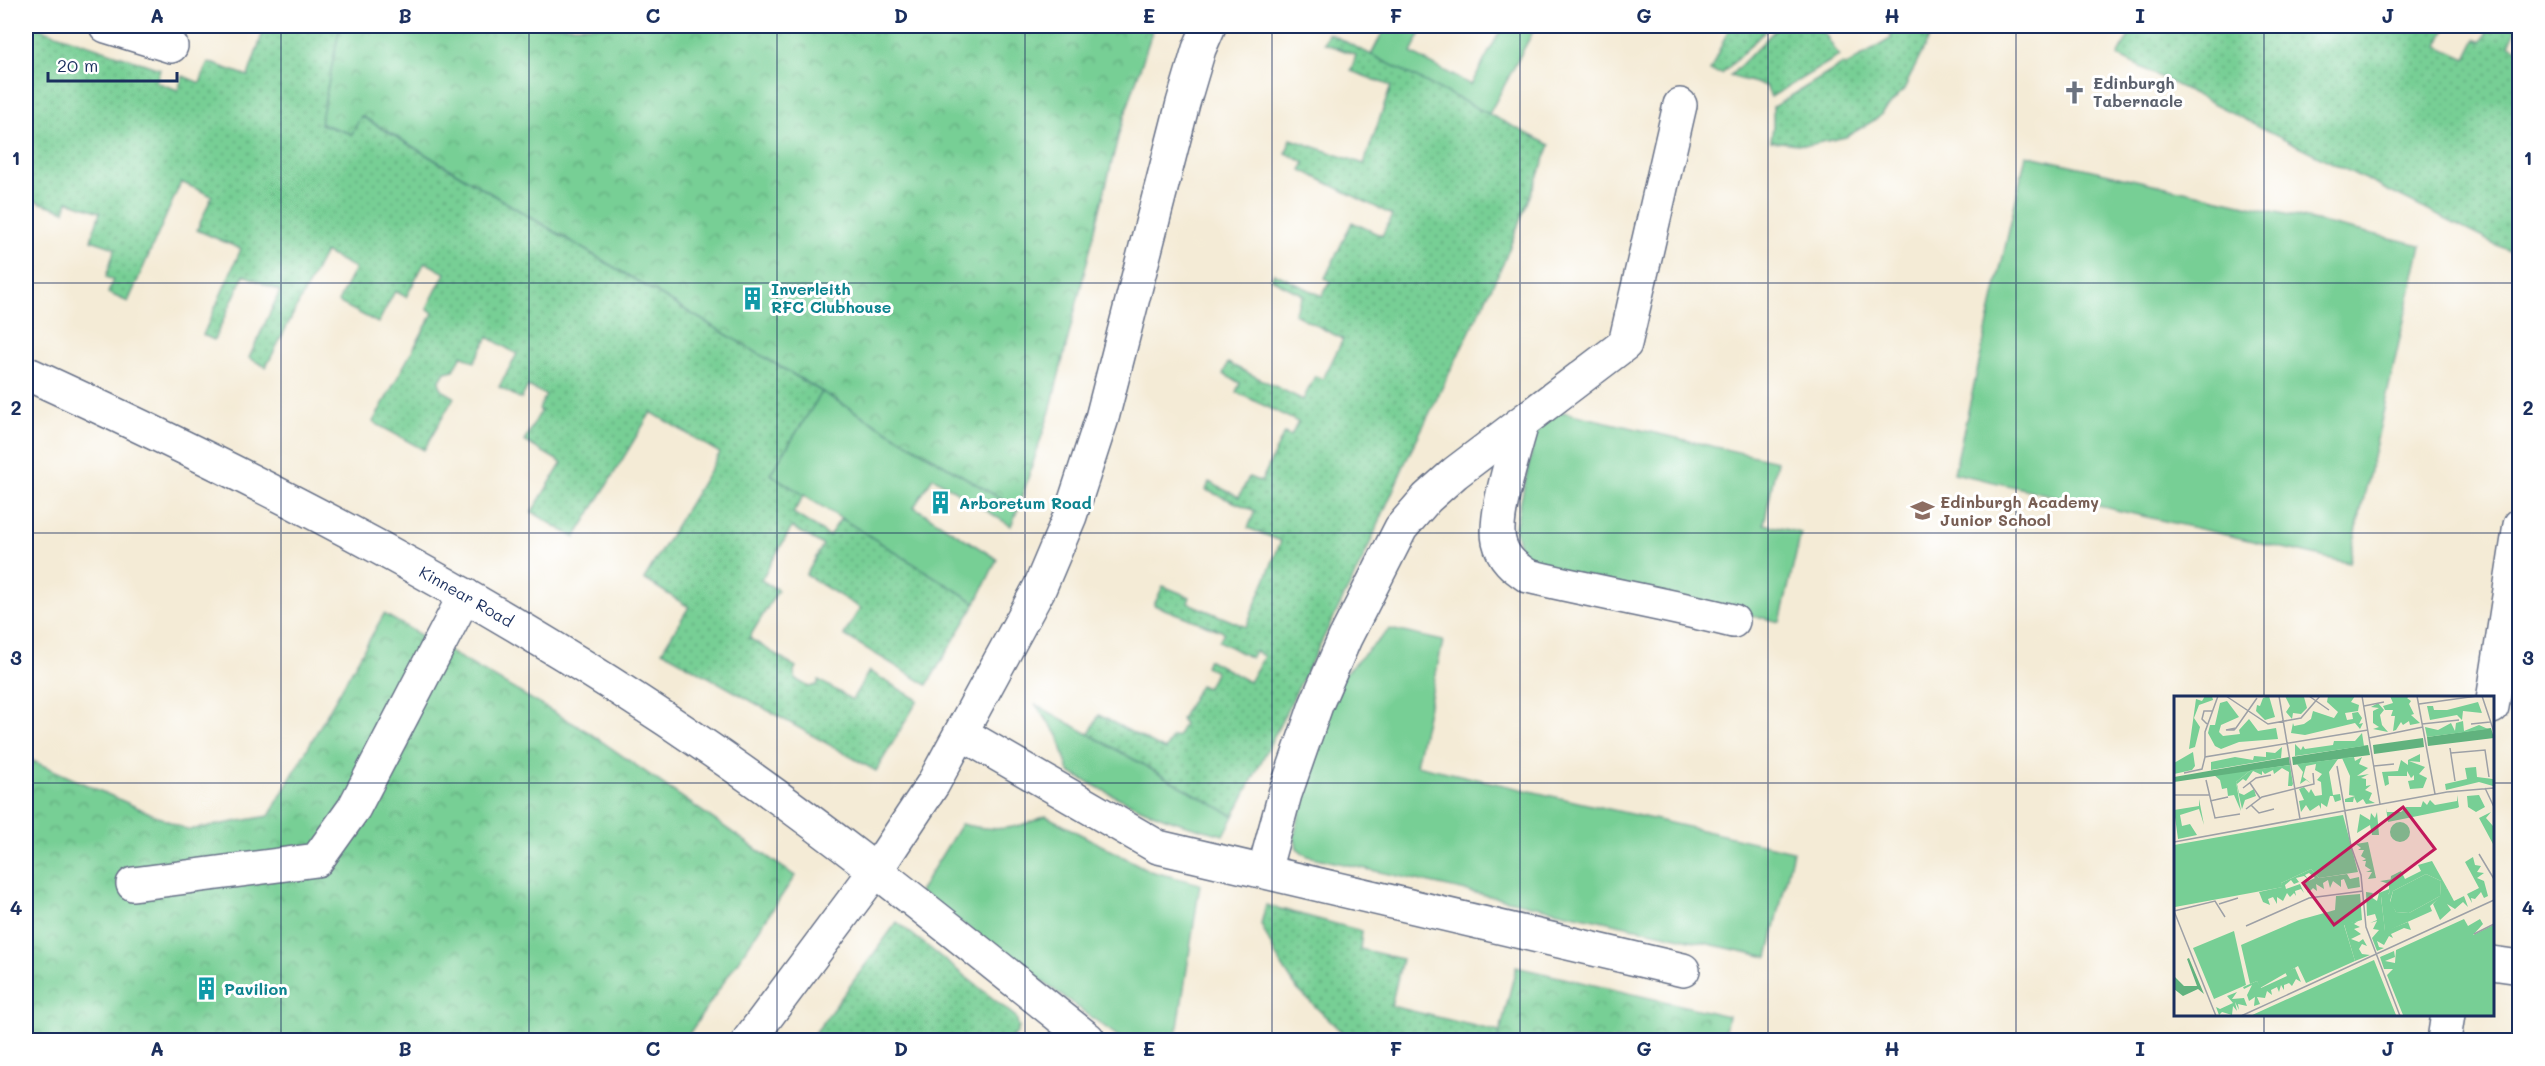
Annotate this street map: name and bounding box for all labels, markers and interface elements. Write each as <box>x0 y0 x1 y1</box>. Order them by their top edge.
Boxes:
text: A <box>150 2 164 28</box>
text: B <box>398 2 412 28</box>
text: C <box>646 2 661 28</box>
text: D <box>894 2 908 28</box>
text: E <box>1143 2 1155 28</box>
text: F <box>1390 2 1403 28</box>
text: G <box>1636 2 1652 28</box>
text: H <box>1884 2 1900 28</box>
text: I <box>2135 2 2145 28</box>
text: J <box>2381 2 2395 28</box>
scale bar <box>48 45 177 83</box>
text: 20 m <box>57 53 98 77</box>
place label: Edinburgh Tabernacle <box>2093 72 2183 111</box>
church icon: Edinburgh Tabernacle <box>2062 79 2088 105</box>
text: 1 <box>12 144 20 170</box>
text: 1 <box>2524 144 2532 170</box>
place label: Inverleith RFC Clubhouse <box>771 278 891 317</box>
building icon: Inverleith RFC Clubhouse <box>740 285 766 311</box>
text: 2 <box>10 394 22 420</box>
text: 2 <box>2522 394 2534 420</box>
building icon: Arboretum Road <box>928 490 954 516</box>
place label: Edinburgh Academy Junior School <box>1940 491 2099 530</box>
place label: Arboretum Road <box>959 492 1092 513</box>
school or university icon: Edinburgh Academy Junior School <box>1909 498 1935 524</box>
street label: Kinnear Road <box>416 561 518 631</box>
text: 3 <box>10 644 22 670</box>
text: 3 <box>2522 644 2534 670</box>
inset map <box>2174 696 2494 1015</box>
text: 4 <box>10 894 23 920</box>
text: 4 <box>2522 894 2535 920</box>
building icon: Pavilion <box>193 976 219 1002</box>
place label: Pavilion <box>224 978 287 999</box>
text: A <box>150 1035 164 1061</box>
text: B <box>398 1035 412 1061</box>
text: C <box>646 1035 661 1061</box>
text: D <box>894 1035 908 1061</box>
text: E <box>1143 1035 1155 1061</box>
text: F <box>1390 1035 1403 1061</box>
text: G <box>1636 1035 1652 1061</box>
text: H <box>1884 1035 1900 1061</box>
text: I <box>2135 1035 2145 1061</box>
text: J <box>2381 1035 2395 1061</box>

